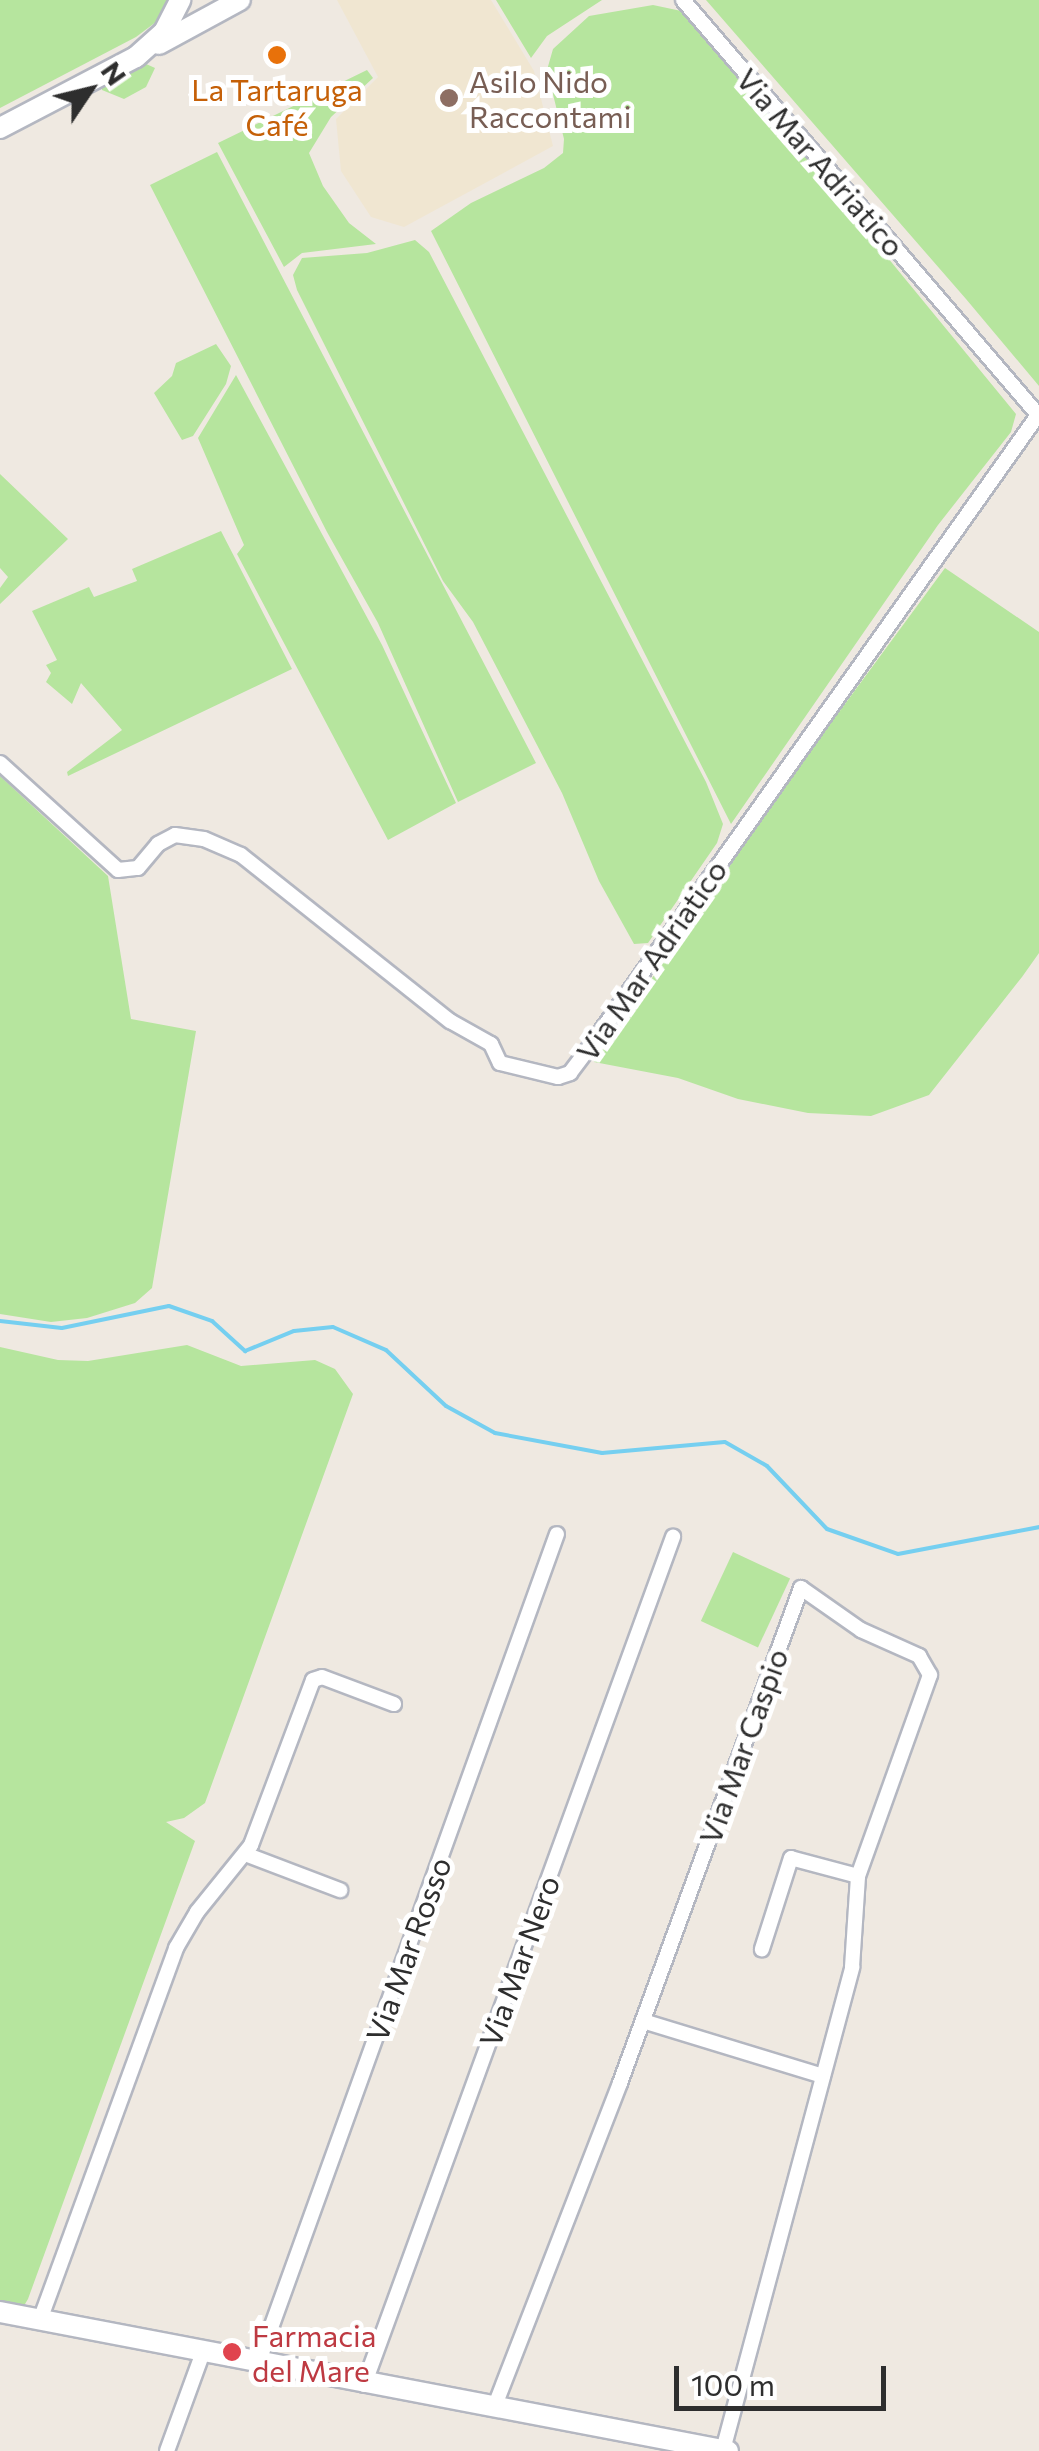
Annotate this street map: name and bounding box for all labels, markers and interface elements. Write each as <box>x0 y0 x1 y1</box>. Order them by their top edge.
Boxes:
north arrow <box>40 40 140 140</box>
marker: La Tartaruga Café <box>266 44 288 66</box>
text: N <box>95 54 135 91</box>
street label: Via Mar Adriatico <box>730 61 912 263</box>
place label: Asilo Nido Raccontami <box>469 63 631 134</box>
place label: La Tartaruga Café <box>191 71 363 142</box>
marker: Asilo Nido Raccontami <box>438 87 460 109</box>
street label: Via Mar Adriatico <box>568 853 734 1067</box>
street label: Via Mar Caspio <box>691 1644 795 1848</box>
street label: Via Mar Rosso <box>358 1852 458 2046</box>
street label: Via Mar Nero <box>471 1871 567 2051</box>
place label: Farmacia del Mare <box>252 2317 376 2388</box>
marker: Farmacia del Mare <box>221 2341 243 2363</box>
scale bar <box>679 2346 892 2408</box>
text: 100 m <box>691 2365 775 2402</box>

